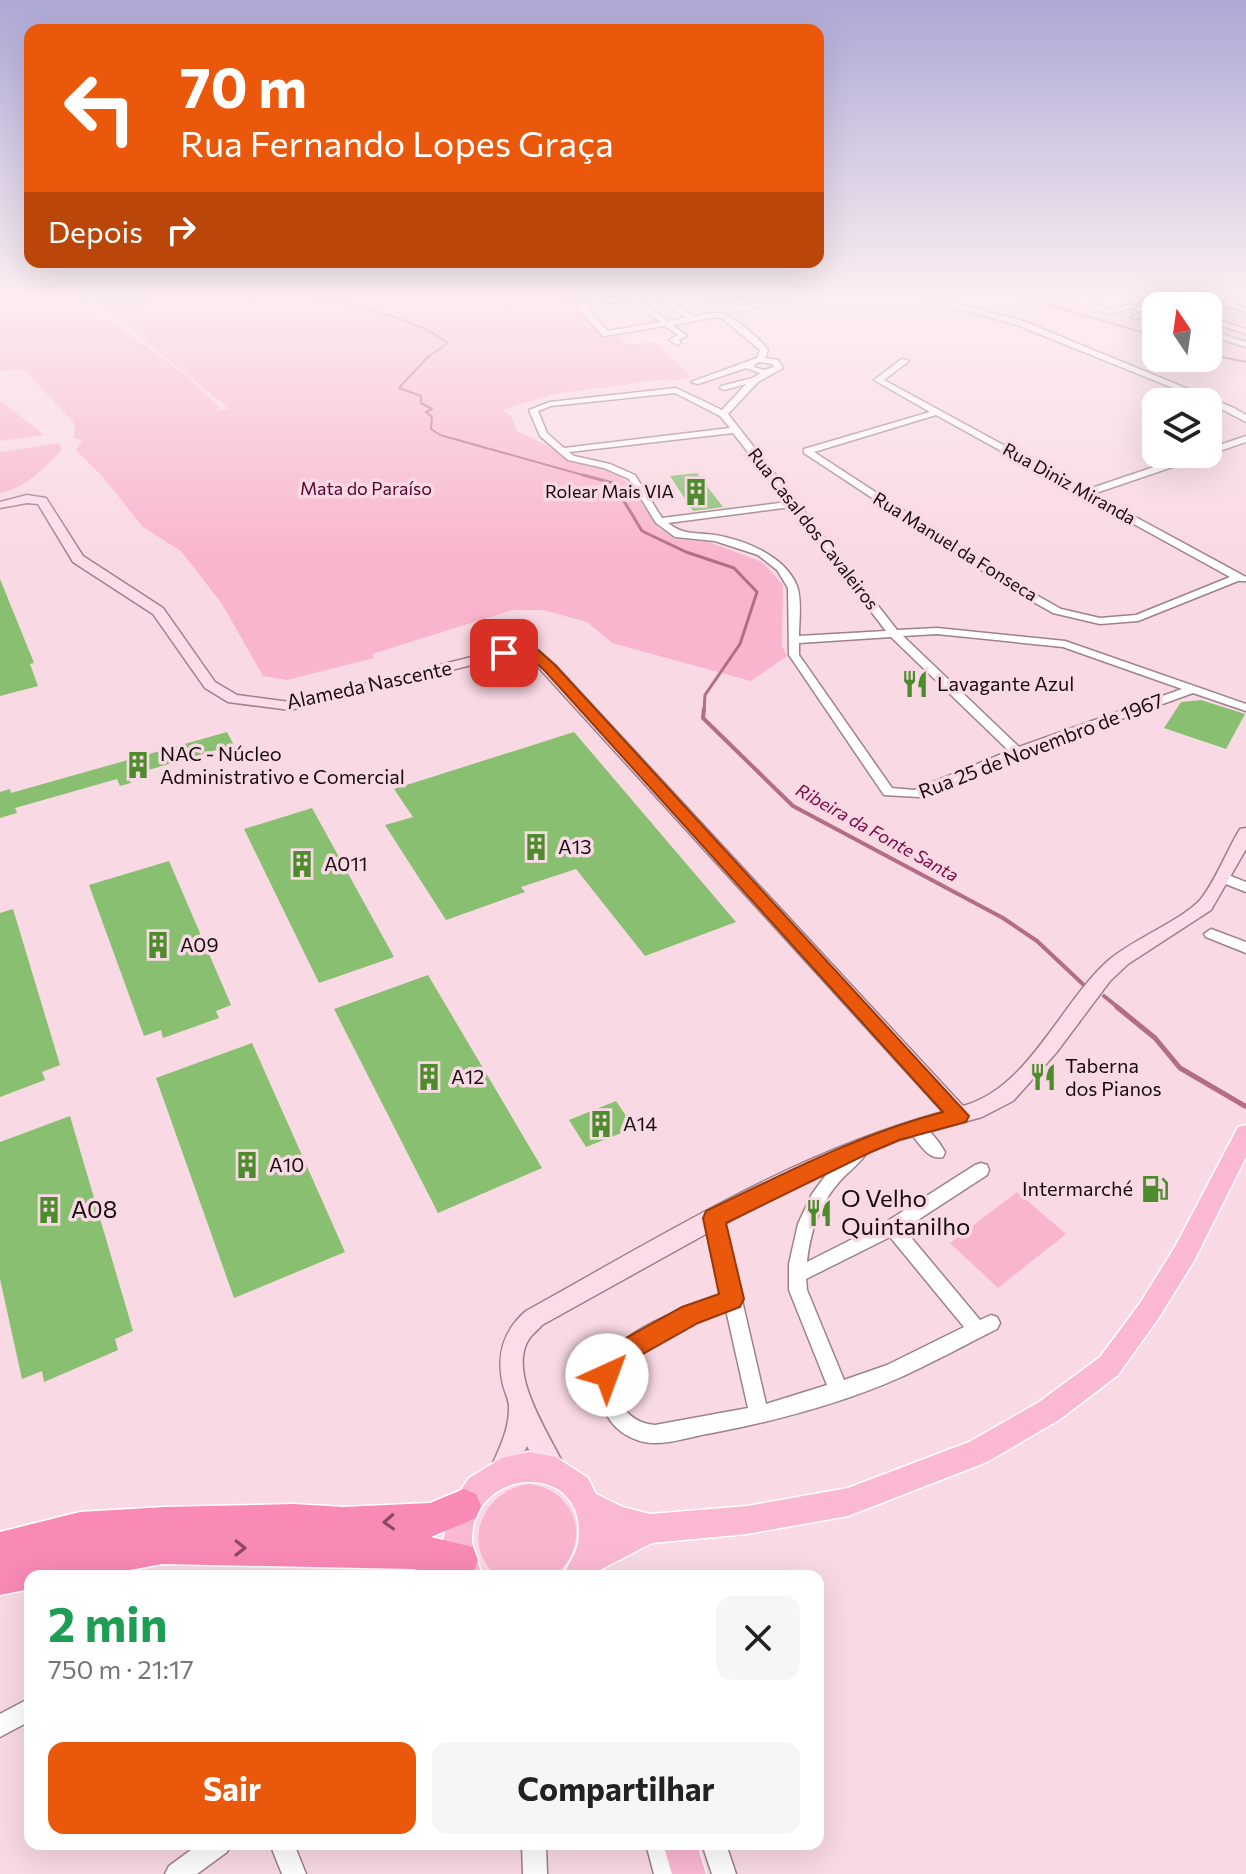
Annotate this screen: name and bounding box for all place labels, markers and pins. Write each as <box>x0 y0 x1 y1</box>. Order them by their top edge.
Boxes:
building icon: Rolear Mais VIA <box>681 477 711 507</box>
place label: Rolear Mais VIA <box>545 480 674 502</box>
pin <box>470 619 538 687</box>
restaurant icon: Lavagante Azul <box>900 669 930 699</box>
place label: Lavagante Azul <box>937 671 1074 695</box>
place label: NAC - Núcleo Administrativo e Comercial <box>160 741 405 788</box>
building icon: NAC - Núcleo Administrativo e Comercial <box>123 750 153 780</box>
building icon: A13 <box>521 832 551 862</box>
place label: A13 <box>558 834 592 858</box>
building icon: A011 <box>287 849 317 879</box>
place label: A011 <box>324 851 368 875</box>
building icon: A09 <box>143 930 173 960</box>
place label: A09 <box>180 932 219 956</box>
place label: Taberna dos Pianos <box>1065 1053 1162 1100</box>
building icon: A12 <box>414 1062 444 1092</box>
restaurant icon: Taberna dos Pianos <box>1028 1062 1058 1092</box>
place label: A12 <box>451 1064 484 1088</box>
building icon: A14 <box>586 1109 616 1139</box>
place label: A14 <box>623 1111 657 1135</box>
building icon: A10 <box>232 1150 262 1180</box>
place label: A10 <box>269 1152 304 1176</box>
fuel station icon: Intermarché <box>1140 1174 1170 1204</box>
place label: Intermarché <box>1022 1176 1133 1200</box>
place label: O Velho Quintanilho <box>841 1183 970 1240</box>
place label: A08 <box>71 1194 117 1223</box>
building icon: A08 <box>34 1195 64 1225</box>
restaurant icon: O Velho Quintanilho <box>804 1198 834 1228</box>

